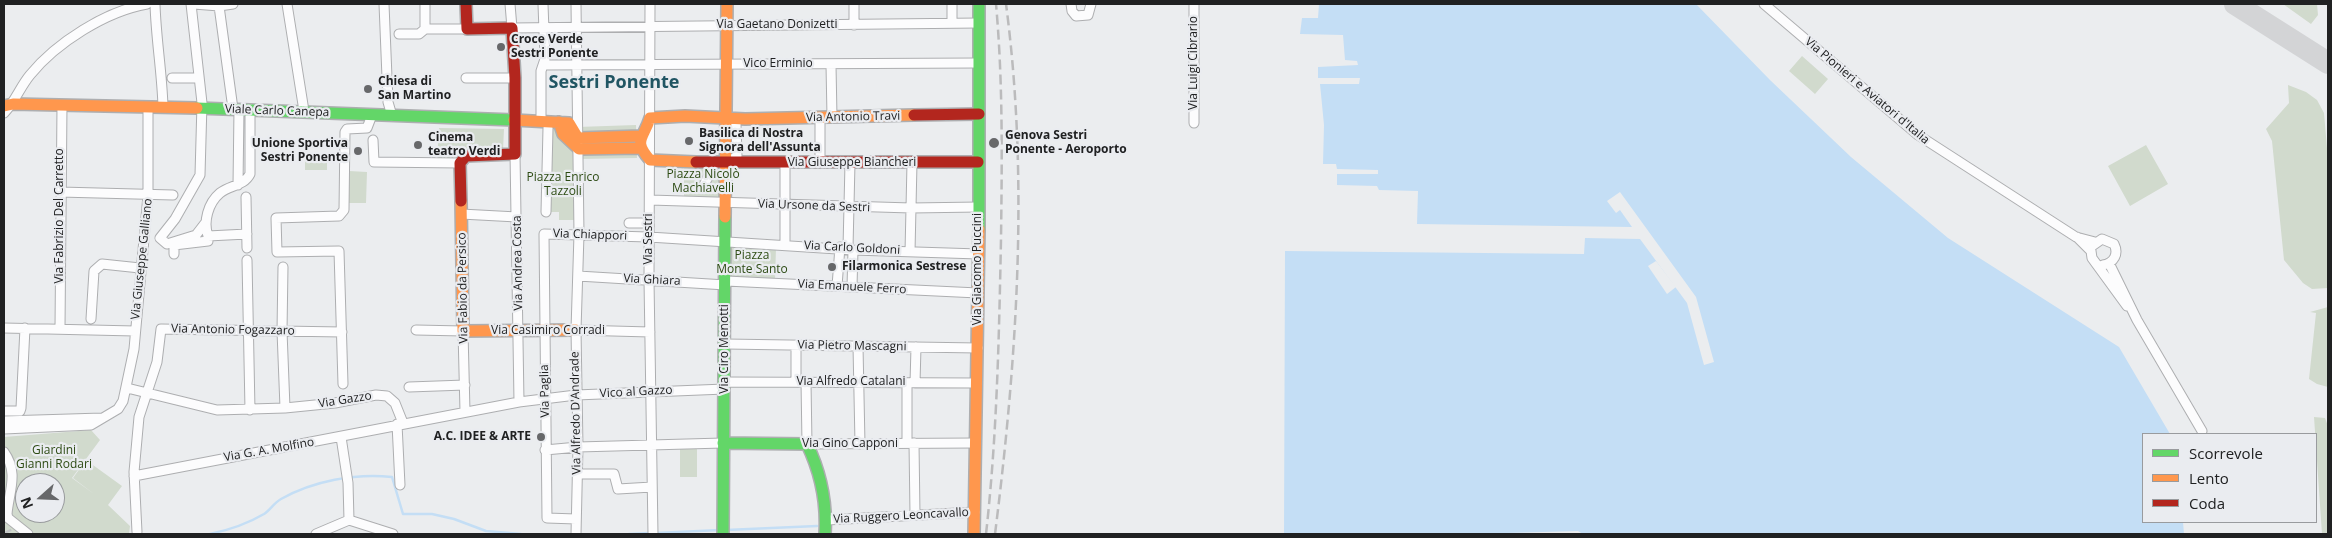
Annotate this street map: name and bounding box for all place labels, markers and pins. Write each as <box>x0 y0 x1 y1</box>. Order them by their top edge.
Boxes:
place label: Croce Verde Sestri Ponente <box>511 33 598 61</box>
marker: Croce Verde Sestri Ponente <box>495 41 507 53</box>
place label: Chiesa di San Martino <box>378 75 451 103</box>
marker: Chiesa di San Martino <box>362 83 374 95</box>
place label: Basilica di Nostra Signora dell'Assunta <box>699 127 821 155</box>
place label: Genova Sestri Ponente - Aeroporto <box>1005 129 1127 157</box>
place label: Cinema teatro Verdi <box>428 131 500 159</box>
marker: Basilica di Nostra Signora dell'Assunta <box>683 135 695 147</box>
marker: Genova Sestri Ponente - Aeroporto <box>987 136 1001 150</box>
place label: Unione Sportiva Sestri Ponente <box>252 137 348 165</box>
marker: Cinema teatro Verdi <box>412 139 424 151</box>
marker: Unione Sportiva Sestri Ponente <box>352 145 364 157</box>
place label: Filarmonica Sestrese <box>842 260 966 274</box>
marker: Filarmonica Sestrese <box>826 261 838 273</box>
place label: A.C. IDEE & ARTE <box>434 430 531 444</box>
marker: A.C. IDEE & ARTE <box>535 431 547 443</box>

